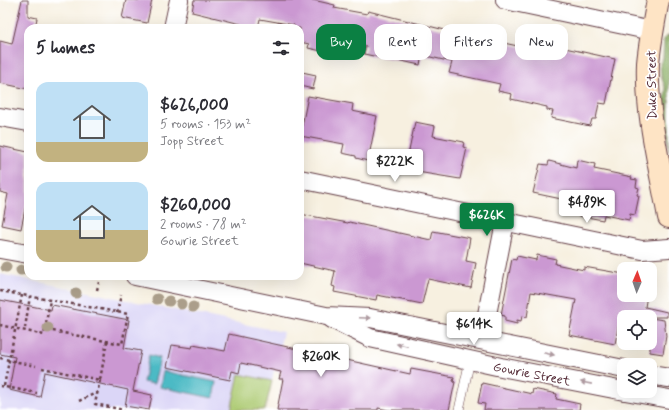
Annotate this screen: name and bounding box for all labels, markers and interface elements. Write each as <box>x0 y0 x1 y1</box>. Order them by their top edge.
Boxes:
chip: Buy <box>316 24 366 60</box>
chip: Rent <box>374 24 432 60</box>
chip: Filters <box>440 24 507 60</box>
chip: New <box>515 24 568 60</box>
text: 5 homes <box>36 37 95 59</box>
icon: filters <box>270 37 292 59</box>
street label: Duke Street <box>643 50 662 120</box>
text: $626,000 <box>160 94 229 116</box>
icon: home <box>68 98 116 146</box>
text: 5 rooms · 153 m² <box>160 116 251 133</box>
text: Jopp Street <box>160 133 224 150</box>
pin: $222K <box>367 149 423 183</box>
text: $222K <box>376 153 414 170</box>
pin: $489K <box>559 190 615 224</box>
text: $260,000 <box>160 194 231 216</box>
text: $489K <box>568 194 606 211</box>
icon: home <box>68 198 116 246</box>
pin: $626K <box>459 203 515 237</box>
text: $626K <box>469 207 505 224</box>
text: 2 rooms · 78 m² <box>160 216 247 233</box>
text: Gowrie Street <box>160 233 239 250</box>
north arrow <box>617 262 657 302</box>
map controls <box>617 262 657 398</box>
button: locate <box>617 310 657 350</box>
pin: $614K <box>446 312 502 346</box>
one-way arrow <box>359 314 371 321</box>
text: $614K <box>456 316 492 333</box>
one-way arrow <box>396 342 408 348</box>
pin: $260K <box>293 344 349 378</box>
text: $260K <box>302 348 340 365</box>
one-way arrow <box>543 351 555 357</box>
button: layers <box>617 358 657 398</box>
street label: Gowrie Street <box>492 359 572 390</box>
one-way arrow <box>580 380 592 386</box>

